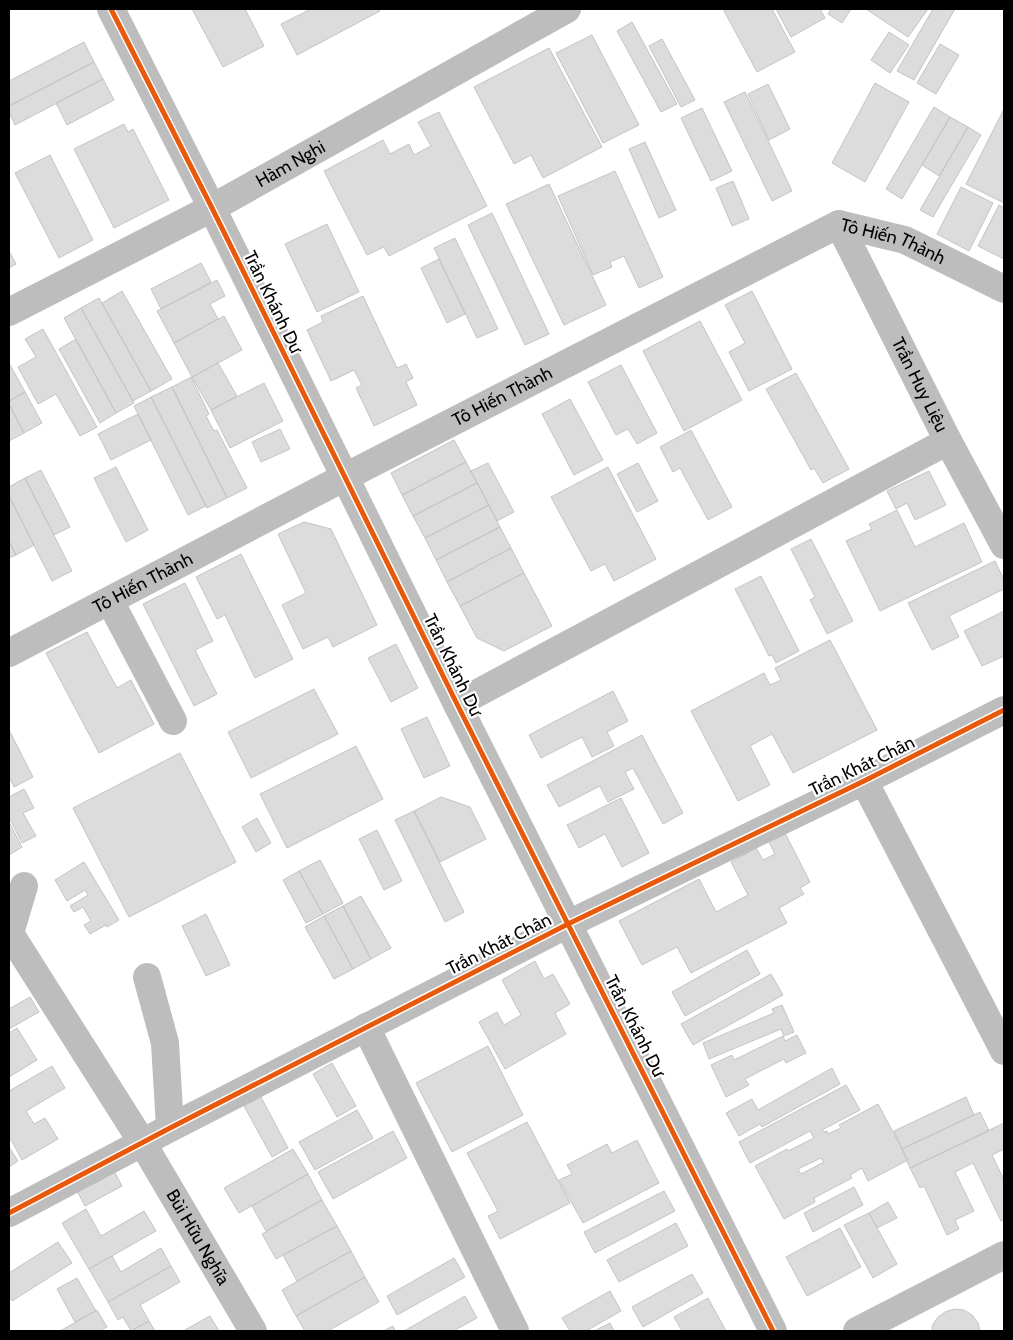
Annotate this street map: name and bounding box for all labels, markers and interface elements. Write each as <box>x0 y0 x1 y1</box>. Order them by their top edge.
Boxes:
street label: Hàm Nghi <box>252 136 329 192</box>
street label: Tô Hiến Thành <box>838 214 949 269</box>
street label: Trần Khánh Dư <box>239 247 308 358</box>
street label: Trần Huy Liệu <box>887 334 953 436</box>
street label: Tô Hiến Thành <box>448 362 556 431</box>
street label: Tô Hiến Thành <box>89 548 196 618</box>
street label: Trần Khánh Dư <box>419 610 488 721</box>
street label: Trần Khát Chân <box>806 731 918 801</box>
street label: Trần Khát Chân <box>443 908 555 980</box>
street label: Trần Khánh Dư <box>600 971 671 1082</box>
street label: Bùi Hữu Nghĩa <box>161 1185 235 1289</box>

